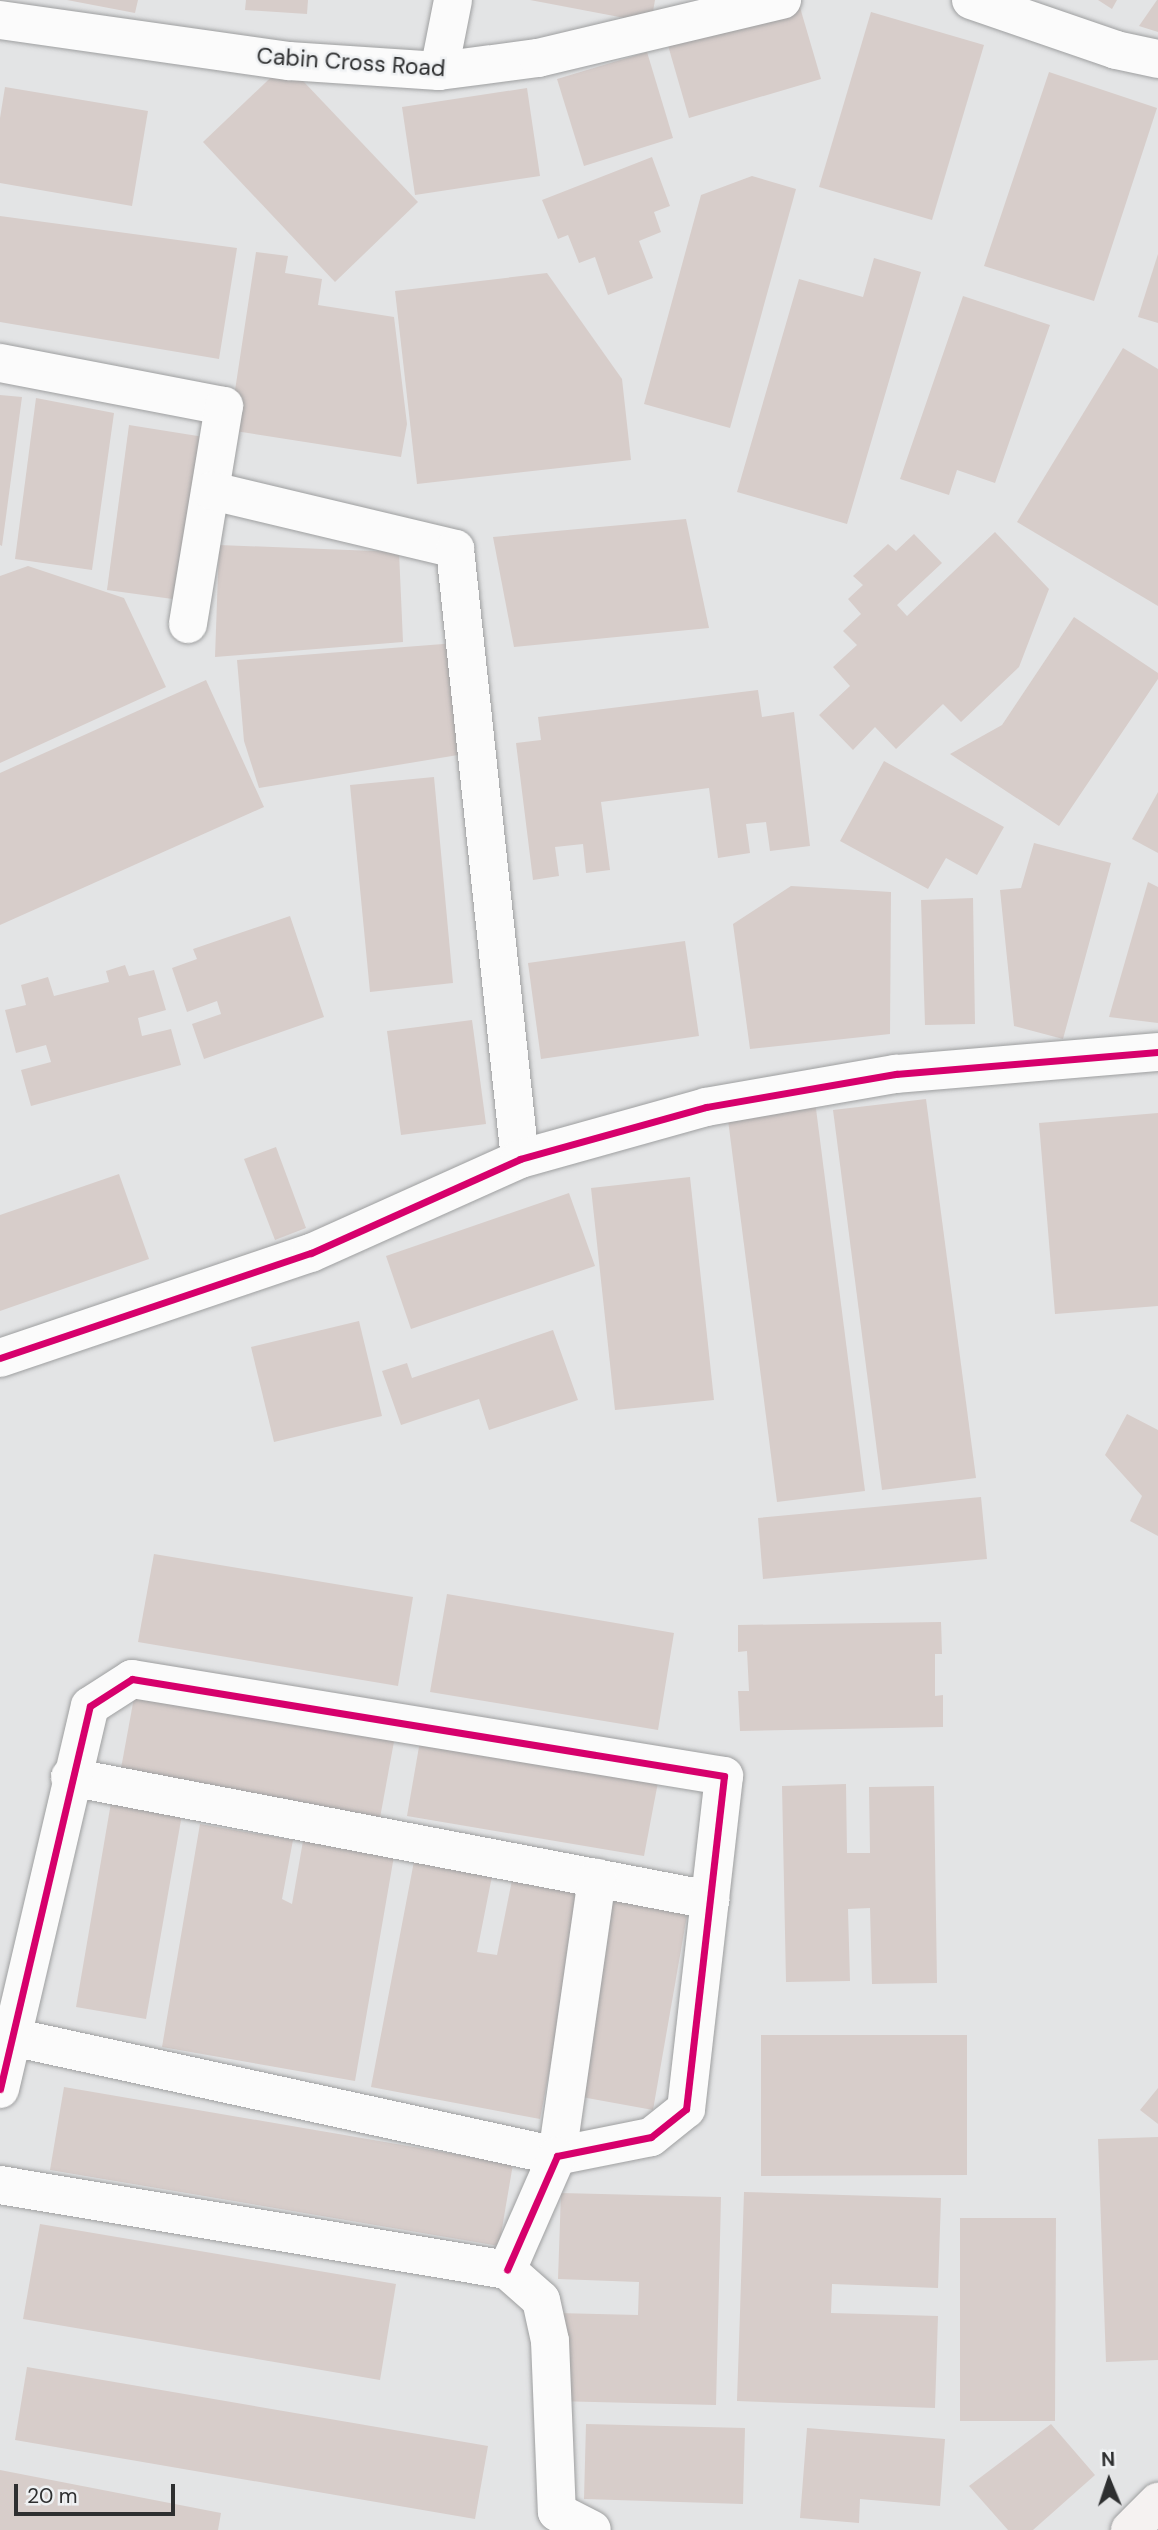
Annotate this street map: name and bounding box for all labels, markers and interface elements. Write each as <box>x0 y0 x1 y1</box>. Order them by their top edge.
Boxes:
street label: Cabin Cross Road <box>256 42 446 82</box>
north arrow <box>1074 2446 1144 2516</box>
text: N <box>1101 2447 1116 2472</box>
scale bar <box>18 2470 178 2514</box>
text: 20 m <box>27 2482 78 2510</box>

